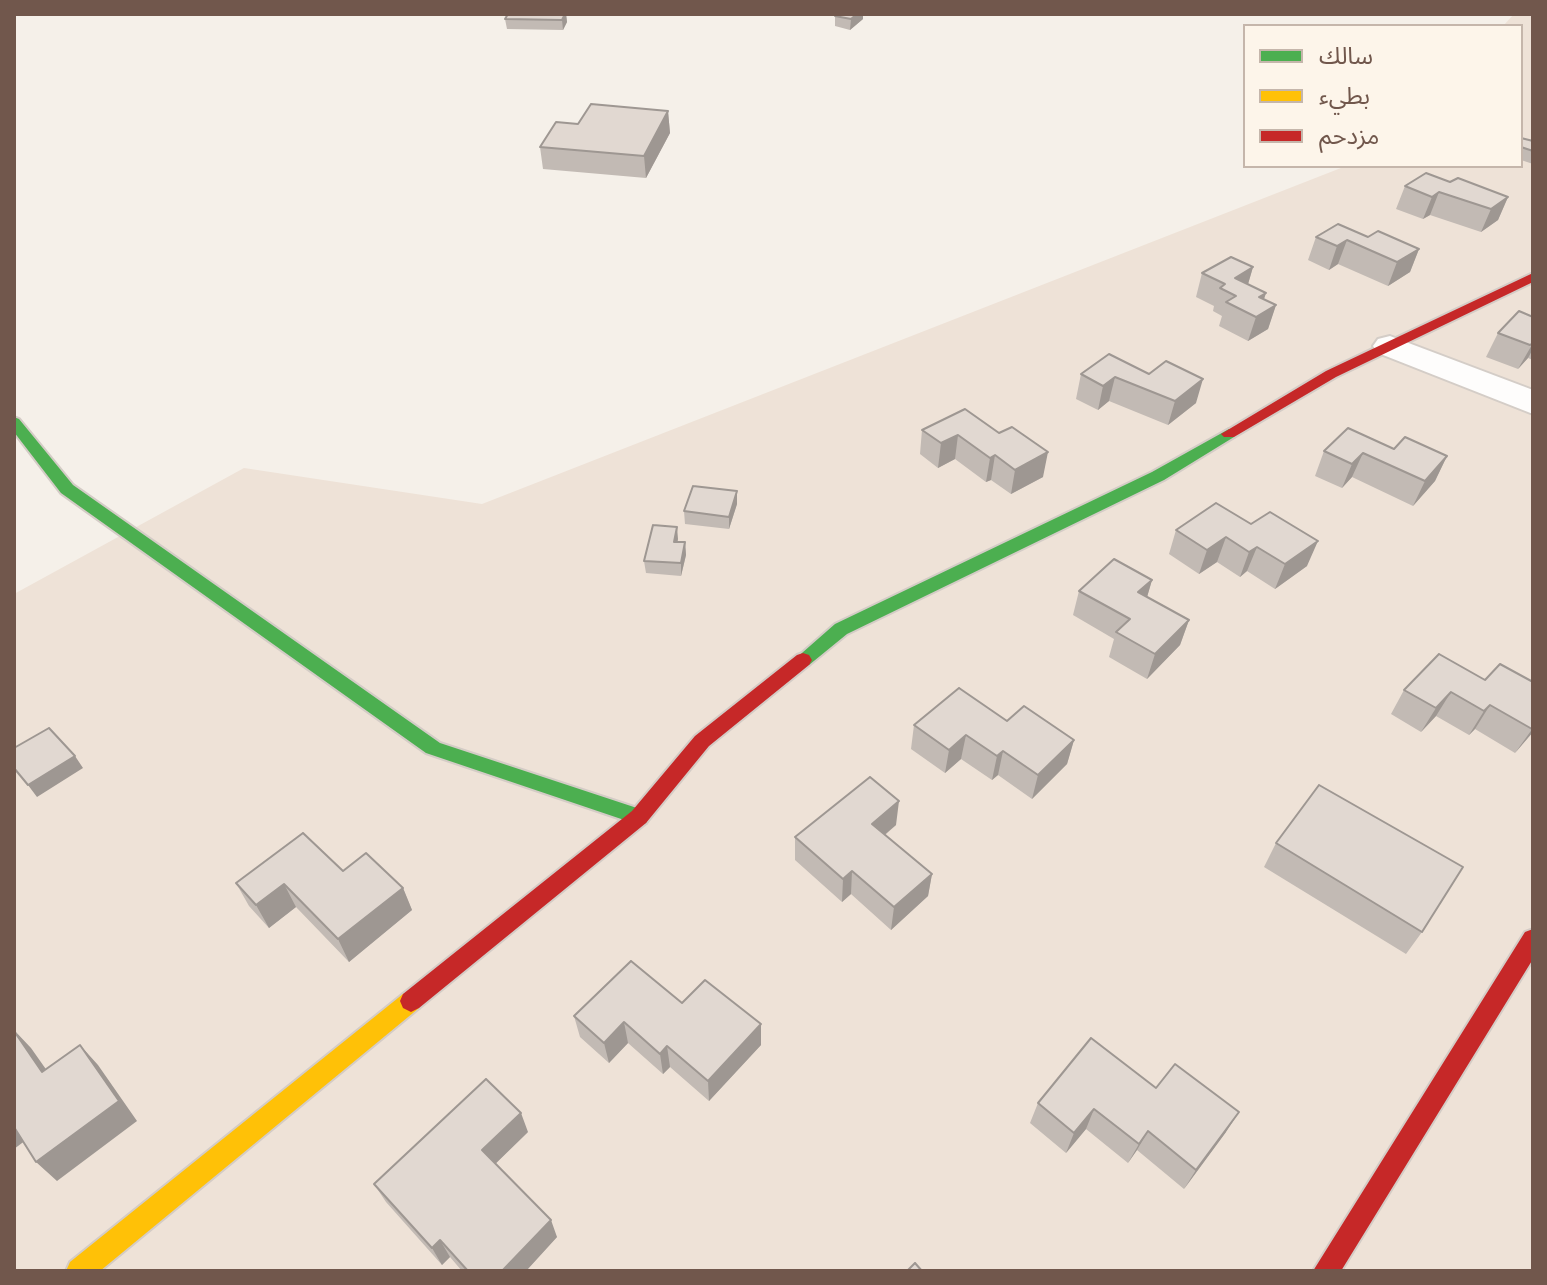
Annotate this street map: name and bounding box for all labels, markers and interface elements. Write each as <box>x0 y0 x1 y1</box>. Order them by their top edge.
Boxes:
legend <box>1243 24 1523 168</box>
text: سالك <box>1319 40 1373 70</box>
text: بطيء <box>1319 80 1370 110</box>
text: مزدحم <box>1319 120 1379 150</box>

